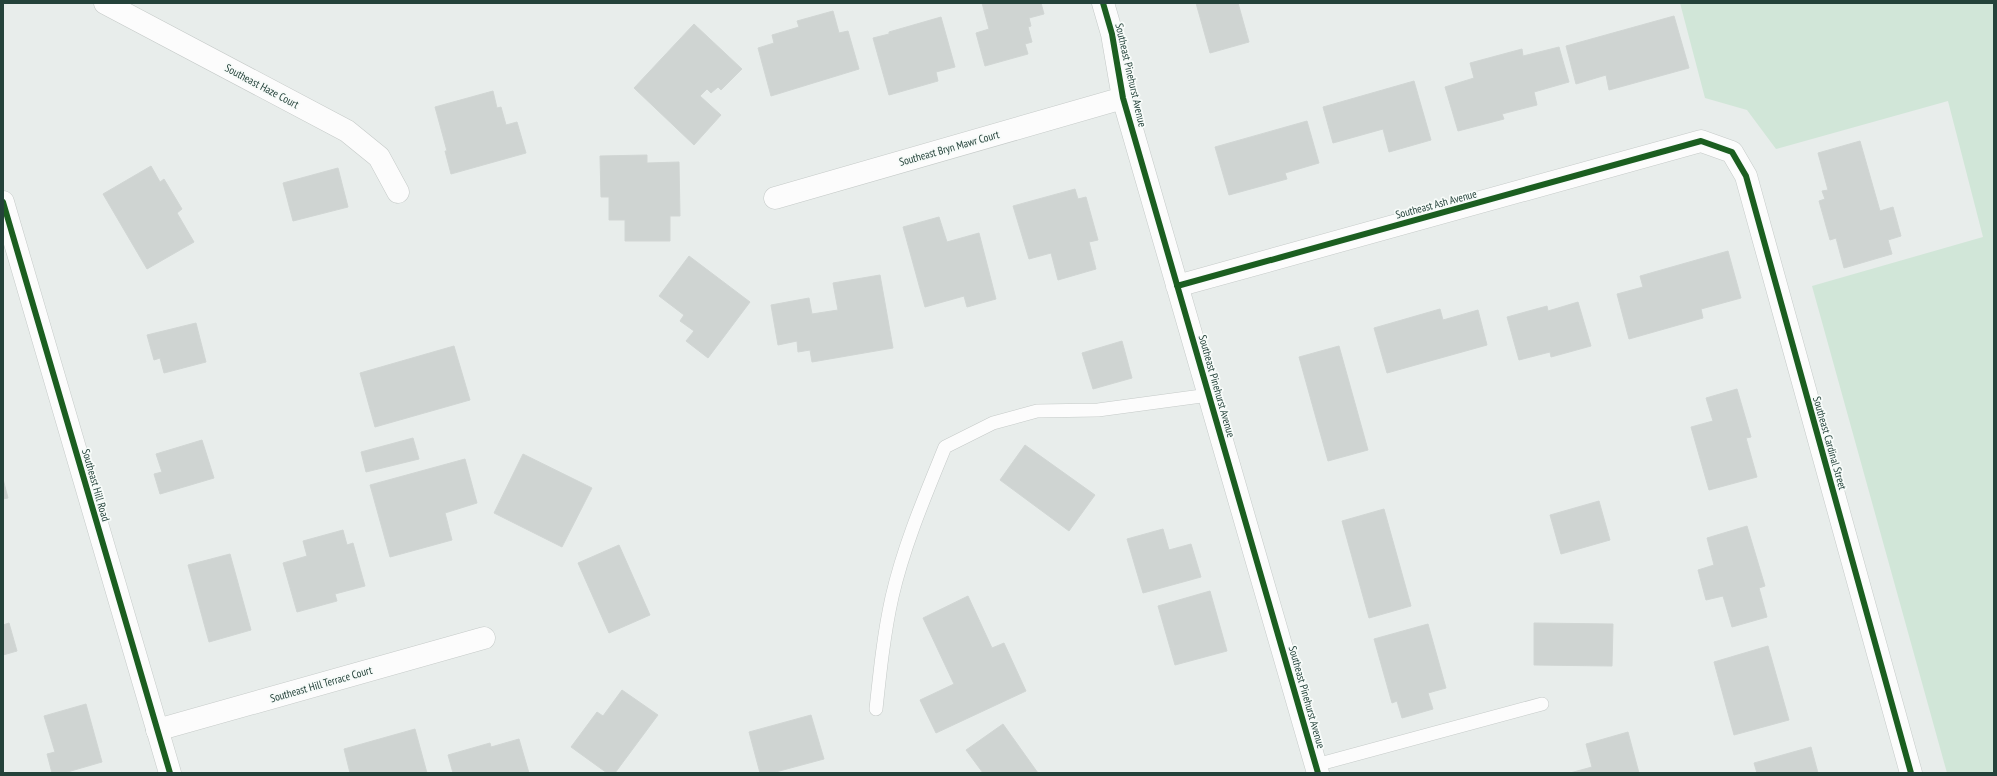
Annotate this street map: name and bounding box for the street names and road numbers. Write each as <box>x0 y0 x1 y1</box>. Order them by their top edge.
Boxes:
street label: Southeast Pinehurst Avenue <box>1112 22 1150 129</box>
street label: Southeast Haze Court <box>223 61 301 111</box>
street label: Southeast Bryn Mawr Court <box>897 127 1001 169</box>
street label: Southeast Ash Avenue <box>1394 186 1479 222</box>
street label: Southeast Pinehurst Avenue <box>1196 333 1238 439</box>
street label: Southeast Cardinal Street <box>1810 395 1850 491</box>
street label: Southeast Hill Road <box>79 447 113 523</box>
street label: Southeast Pinehurst Avenue <box>1286 644 1328 750</box>
street label: Southeast Hill Terrace Court <box>268 663 374 705</box>

